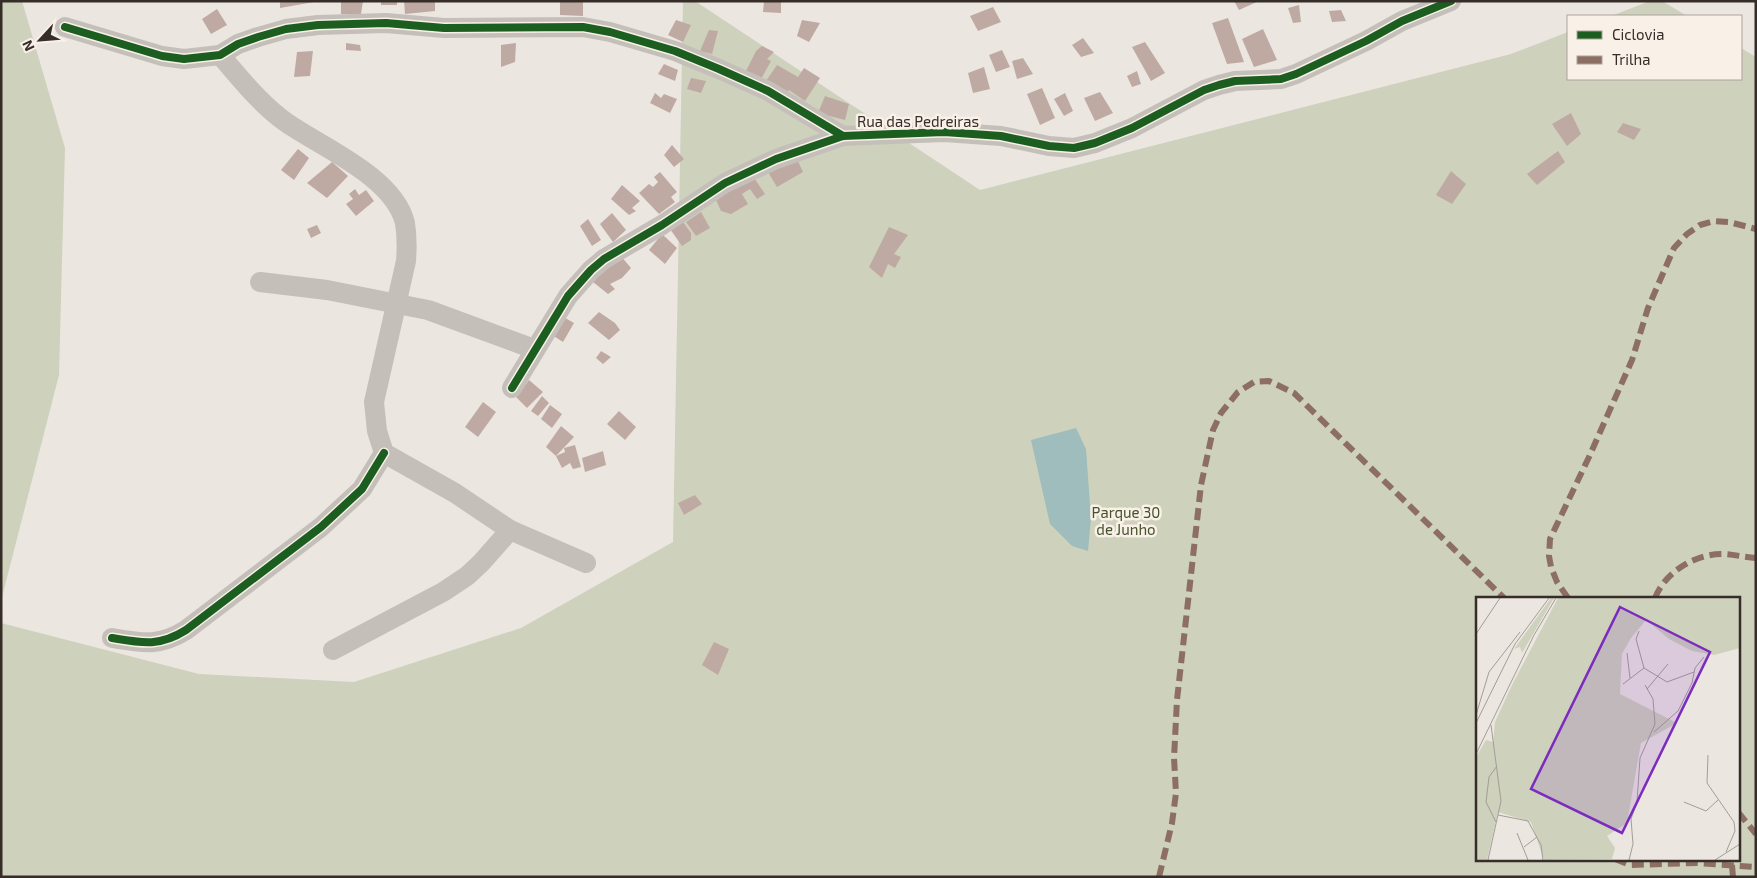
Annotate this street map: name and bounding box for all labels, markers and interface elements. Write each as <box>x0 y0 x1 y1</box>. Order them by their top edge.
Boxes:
north arrow <box>15 15 65 65</box>
legend <box>1567 15 1742 80</box>
text: Ciclovia <box>1612 25 1664 43</box>
text: N <box>18 38 38 54</box>
text: Trilha <box>1612 50 1650 68</box>
street label: Rua das Pedreiras <box>857 112 979 130</box>
park label: Parque 30 de Junho <box>1092 503 1160 538</box>
inset map <box>1476 597 1740 860</box>

